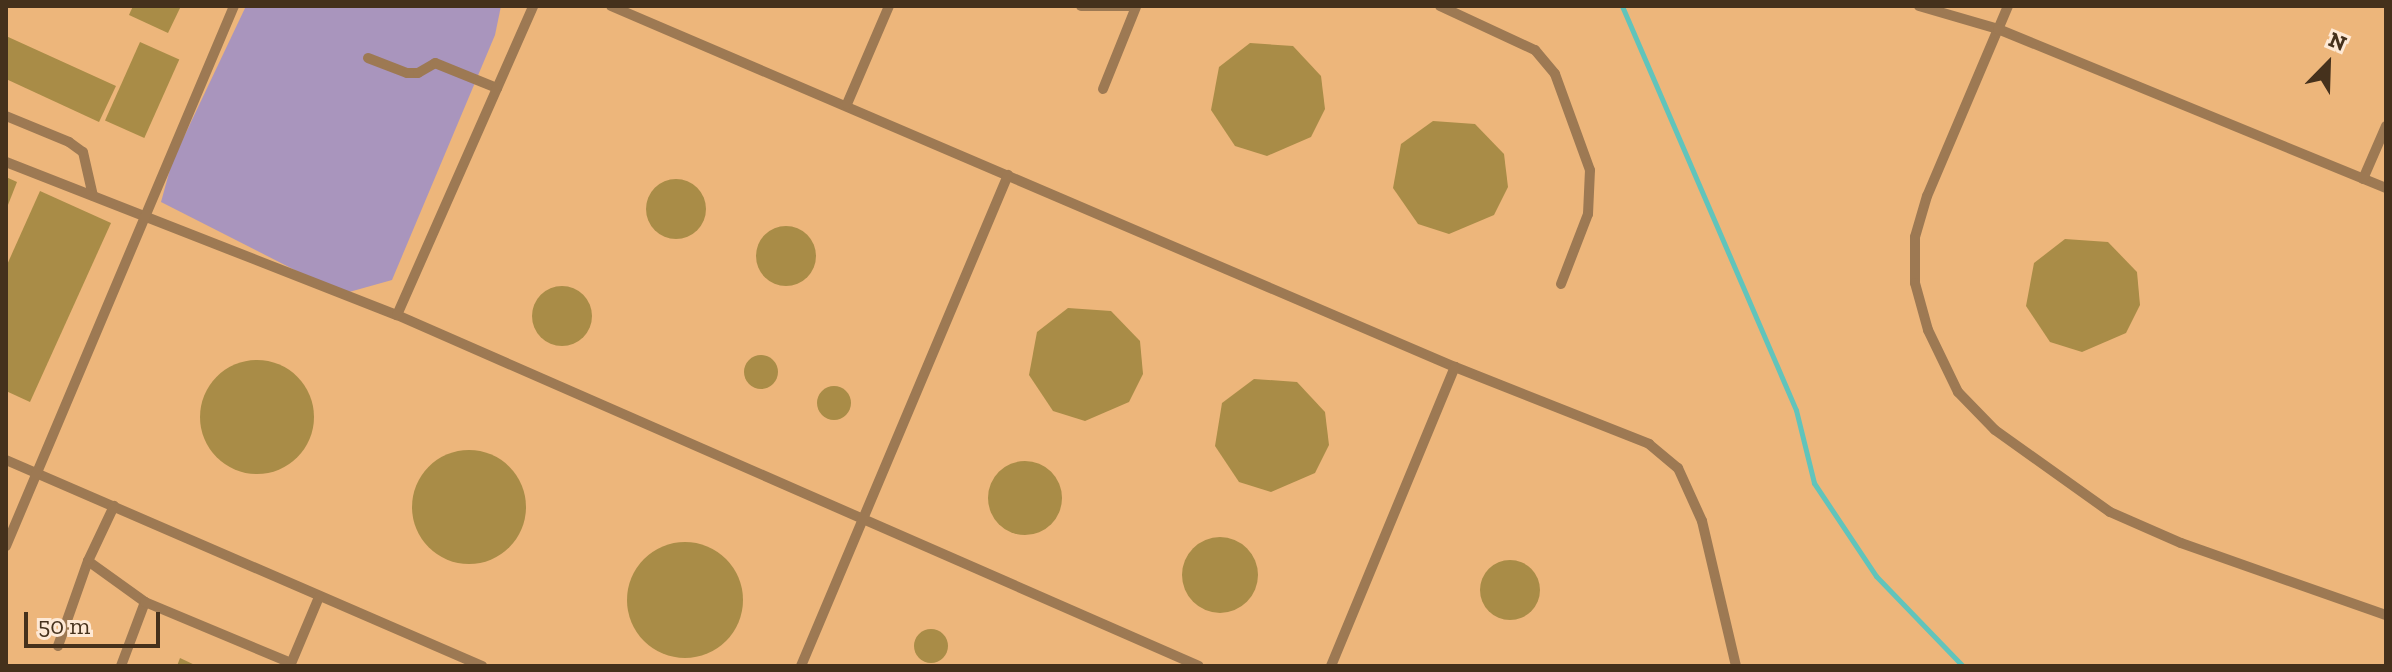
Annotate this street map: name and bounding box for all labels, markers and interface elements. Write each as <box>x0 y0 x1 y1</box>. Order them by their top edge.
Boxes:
north arrow <box>2288 24 2368 104</box>
text: N <box>2325 26 2351 57</box>
scale bar <box>28 596 164 646</box>
text: 50 m <box>38 611 90 640</box>

